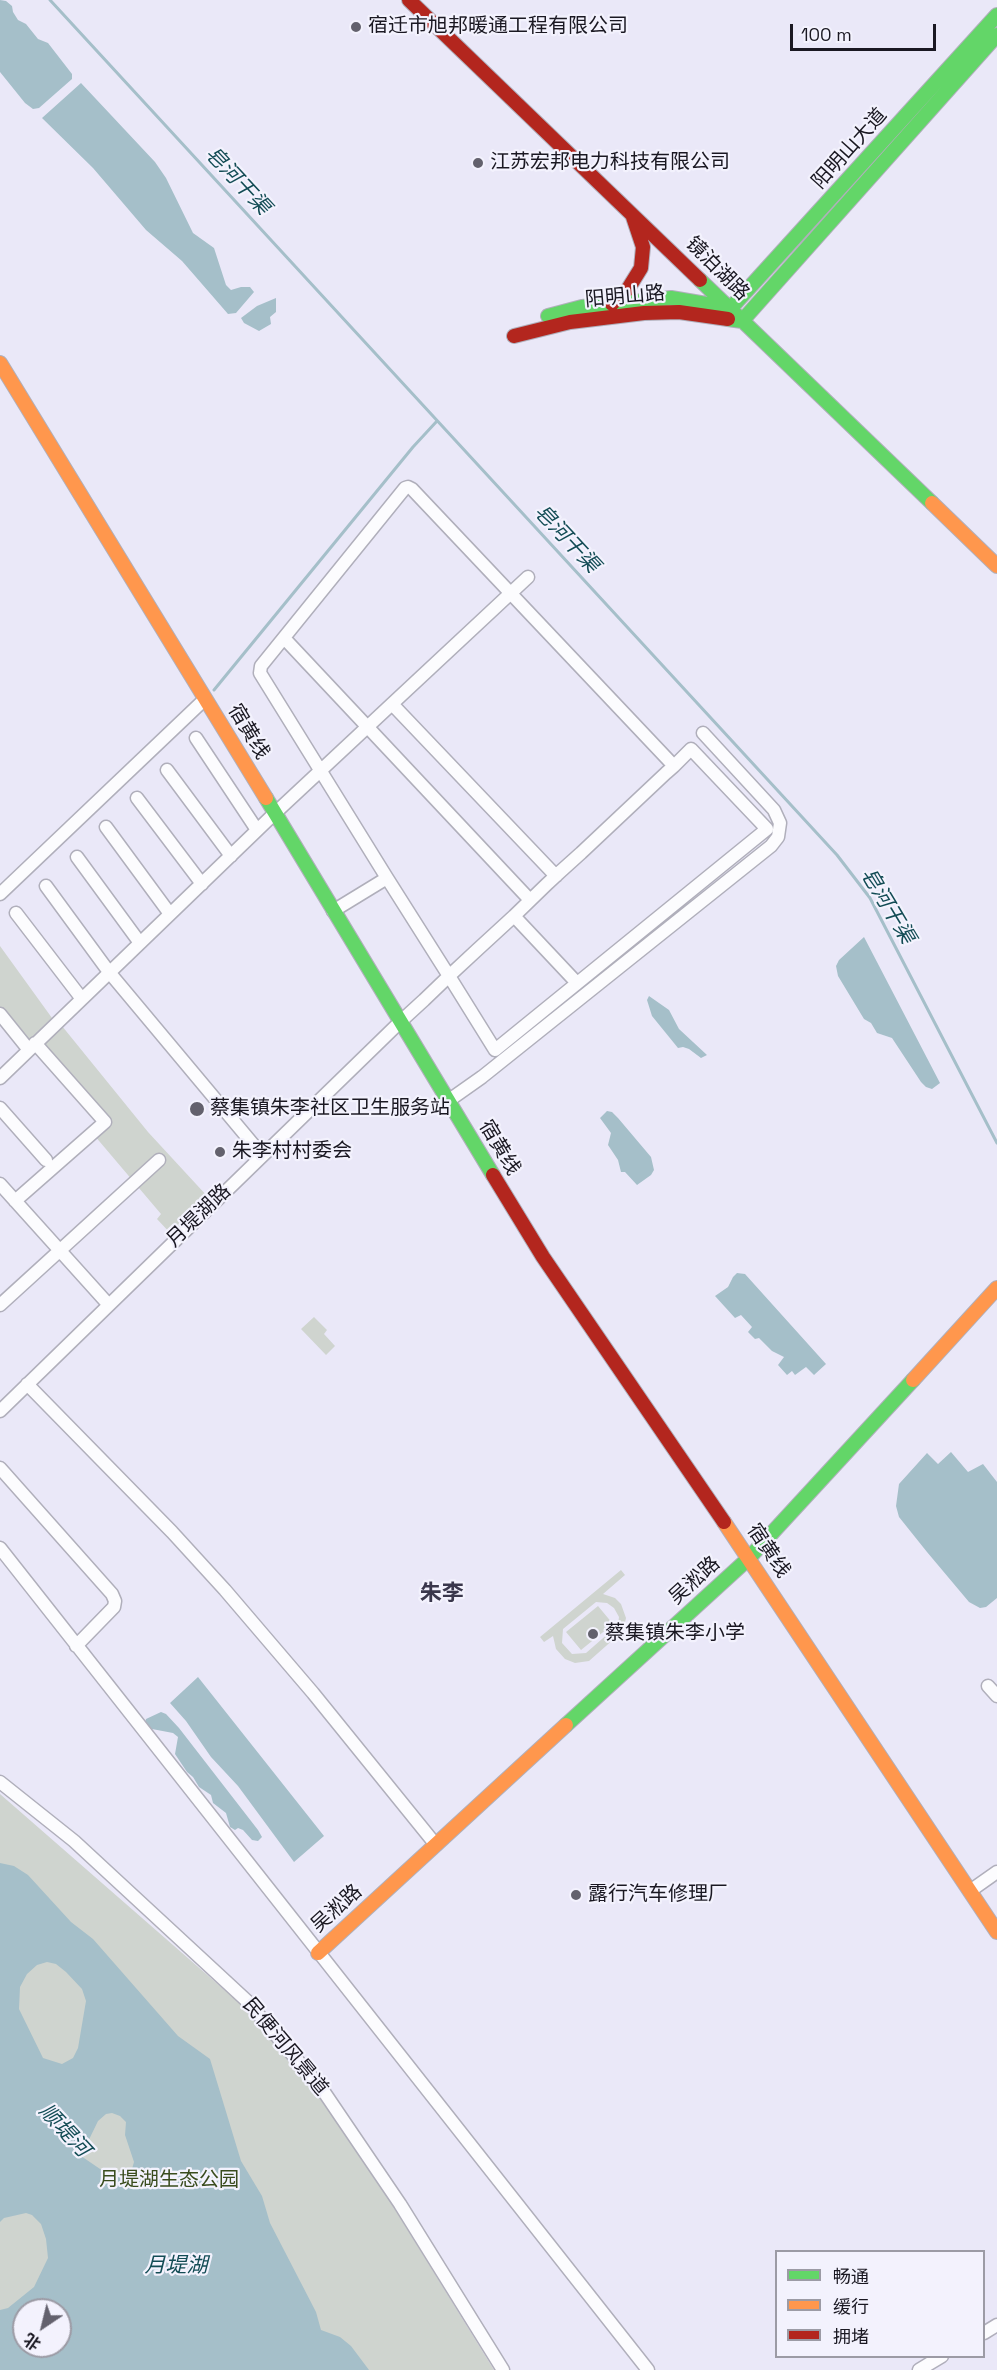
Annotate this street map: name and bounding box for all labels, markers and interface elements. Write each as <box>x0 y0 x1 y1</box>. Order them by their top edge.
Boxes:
scale bar <box>793 12 938 50</box>
place label: 宿迁市旭邦暖通工程有限公司 <box>368 15 628 39</box>
marker: 宿迁市旭邦暖通工程有限公司 <box>349 20 363 34</box>
text: 100 m <box>801 23 852 46</box>
street label: 阳明山大道 <box>808 104 892 194</box>
water label: 皂河干渠 <box>199 142 275 220</box>
place label: 江苏宏邦电力科技有限公司 <box>490 151 730 175</box>
marker: 江苏宏邦电力科技有限公司 <box>471 156 485 170</box>
street label: 镜泊湖路 <box>680 232 754 306</box>
street label: 阳明山路 <box>584 282 666 312</box>
water label: 皂河干渠 <box>528 500 604 578</box>
street label: 宿黄线 <box>222 700 274 764</box>
water label: 皂河干渠 <box>855 864 919 948</box>
place label: 蔡集镇朱李社区卫生服务站 <box>210 1097 450 1121</box>
marker: 蔡集镇朱李社区卫生服务站 <box>188 1100 206 1118</box>
street label: 宿黄线 <box>473 1116 525 1180</box>
place label: 朱李村村委会 <box>232 1140 352 1164</box>
marker: 朱李村村委会 <box>213 1145 227 1159</box>
street label: 月堤湖路 <box>162 1180 236 1252</box>
street label: 宿黄线 <box>741 1519 795 1583</box>
street label: 吴淞路 <box>665 1552 725 1610</box>
district label: 朱李 <box>420 1581 464 1607</box>
place label: 蔡集镇朱李小学 <box>605 1622 745 1646</box>
marker: 蔡集镇朱李小学 <box>586 1627 600 1641</box>
street label: 吴淞路 <box>307 1880 367 1938</box>
place label: 露行汽车修理厂 <box>588 1883 728 1907</box>
marker: 露行汽车修理厂 <box>569 1888 583 1902</box>
street label: 民便河风景道 <box>237 1993 333 2101</box>
water label: 顺堤河 <box>33 2099 95 2163</box>
park label: 月堤湖生态公园 <box>99 2169 239 2193</box>
legend <box>775 2250 985 2358</box>
water label: 月堤湖 <box>145 2253 207 2279</box>
text: 畅通 <box>833 2265 869 2288</box>
text: 缓行 <box>833 2295 869 2318</box>
north arrow <box>12 2298 72 2358</box>
text: 拥堵 <box>833 2325 869 2348</box>
text: 北 <box>20 2328 45 2355</box>

